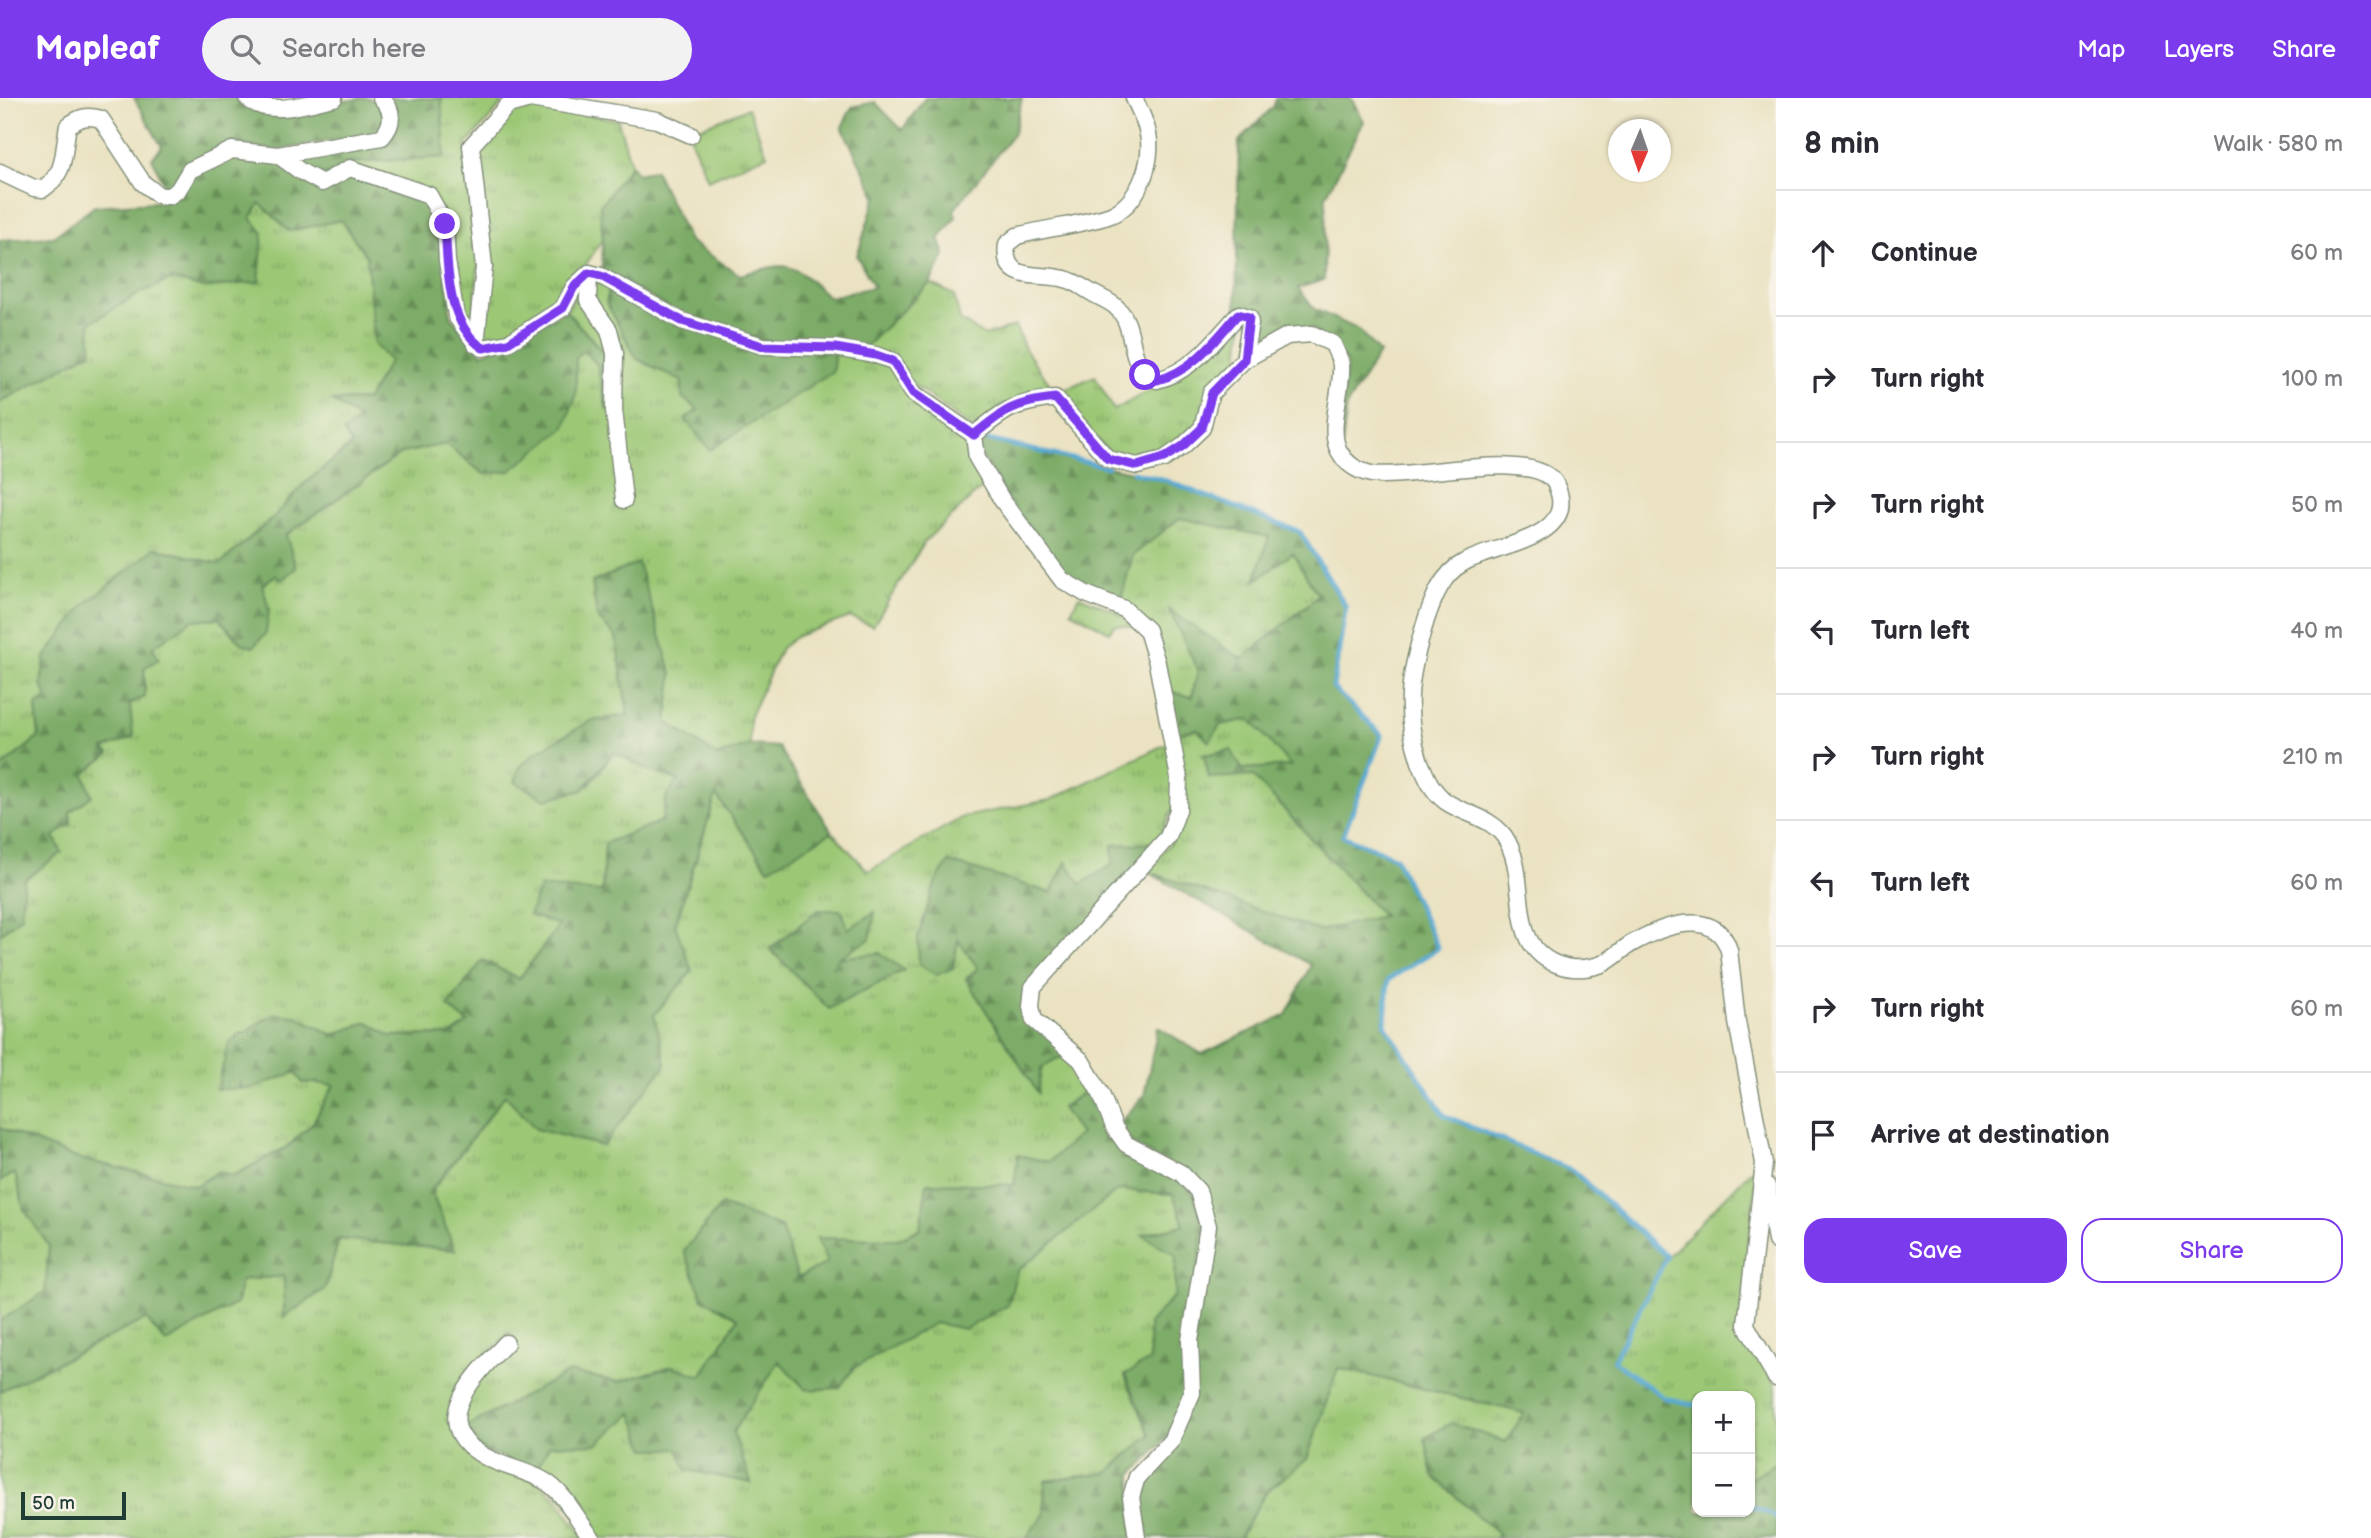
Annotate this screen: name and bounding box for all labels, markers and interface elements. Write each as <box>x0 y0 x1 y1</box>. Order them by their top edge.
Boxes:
search box <box>202 18 692 81</box>
text: Mapleaf <box>35 29 160 69</box>
icon: search <box>226 30 264 68</box>
text: Search here <box>282 34 426 65</box>
text: Map <box>2077 35 2125 64</box>
text: Layers <box>2163 35 2234 64</box>
text: Share <box>2272 35 2336 64</box>
north arrow <box>1608 119 1671 182</box>
text: 8 min <box>1804 126 1880 162</box>
text: Walk · 580 m <box>2214 130 2343 158</box>
route end <box>429 208 460 239</box>
icon: ahead <box>1804 234 1842 272</box>
text: Continue <box>1871 238 1978 269</box>
text: 60 m <box>2290 239 2343 267</box>
route start <box>1129 359 1160 390</box>
icon: right <box>1804 360 1842 398</box>
text: Turn right <box>1871 364 1984 395</box>
text: 100 m <box>2282 365 2343 393</box>
icon: right <box>1804 486 1842 524</box>
text: Turn right <box>1871 490 1984 521</box>
text: 50 m <box>2291 491 2343 519</box>
icon: left <box>1804 612 1842 650</box>
text: Turn left <box>1871 616 1970 647</box>
text: 40 m <box>2290 617 2343 645</box>
icon: right <box>1804 738 1842 776</box>
text: Turn right <box>1871 742 1984 773</box>
text: 210 m <box>2282 743 2343 771</box>
icon: left <box>1804 864 1842 902</box>
text: Turn left <box>1871 868 1970 899</box>
text: 60 m <box>2290 869 2343 897</box>
icon: right <box>1804 990 1842 1028</box>
text: Turn right <box>1871 994 1984 1025</box>
text: 60 m <box>2290 995 2343 1023</box>
icon: arrive <box>1804 1116 1842 1154</box>
text: Arrive at destination <box>1871 1120 2110 1151</box>
button: Save <box>1804 1218 2067 1283</box>
button: Share <box>2081 1218 2343 1283</box>
map controls <box>1692 1391 1755 1517</box>
button: + <box>1692 1391 1755 1454</box>
button: − <box>1692 1454 1755 1517</box>
scale bar <box>21 1489 126 1521</box>
text: 50 m <box>32 1492 75 1515</box>

